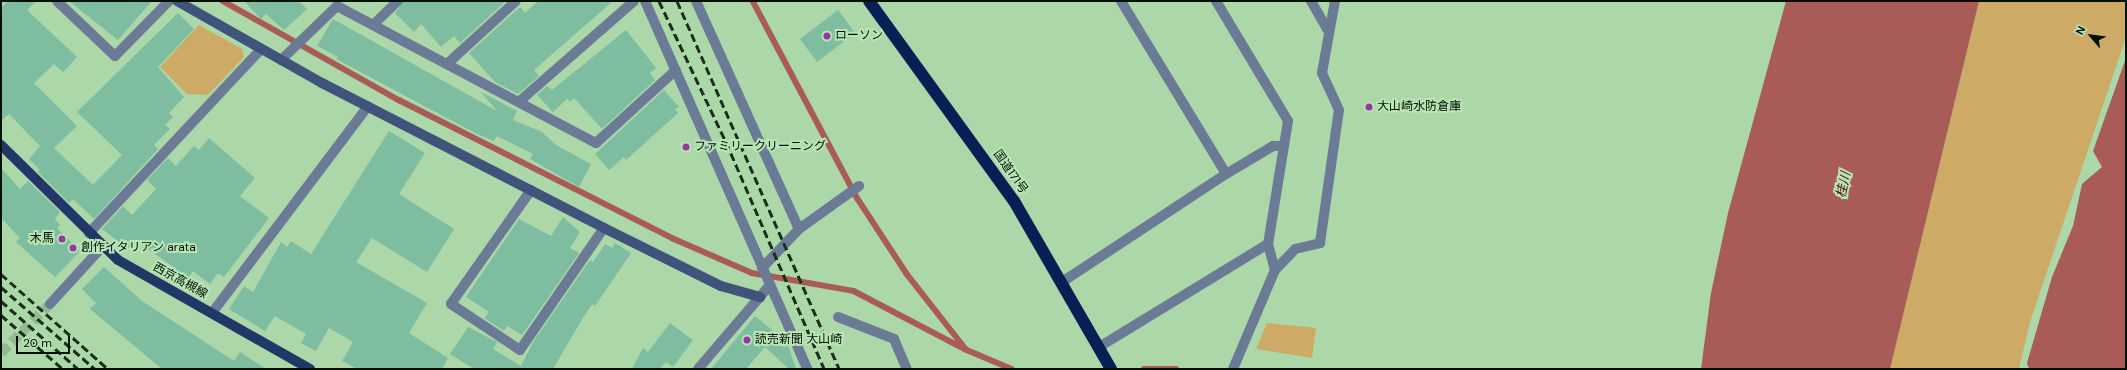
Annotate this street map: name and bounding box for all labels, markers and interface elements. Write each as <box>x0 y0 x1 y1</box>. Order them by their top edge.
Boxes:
north arrow <box>2071 16 2111 56</box>
text: N <box>2072 24 2088 37</box>
place label: ローソン <box>835 29 883 43</box>
marker: ローソン <box>822 31 832 41</box>
place label: 大山崎水防倉庫 <box>1377 100 1461 114</box>
marker: 大山崎水防倉庫 <box>1364 102 1374 112</box>
place label: ファミリークリーニング <box>694 140 826 154</box>
marker: ファミリークリーニング <box>681 142 691 152</box>
street label: 国道171号 <box>990 147 1030 197</box>
water label: 桂川 <box>1834 171 1854 199</box>
place label: 木馬 <box>30 232 54 246</box>
marker: 木馬 <box>57 234 67 244</box>
place label: 創作イタリアン arata <box>81 241 197 255</box>
marker: 創作イタリアン arata <box>68 243 78 253</box>
street label: 西京高槻線 <box>150 260 210 302</box>
scale bar <box>18 328 72 354</box>
place label: 読売新聞 大山崎 <box>755 333 842 347</box>
text: 20 m <box>23 335 52 351</box>
marker: 読売新聞 大山崎 <box>742 335 752 345</box>

